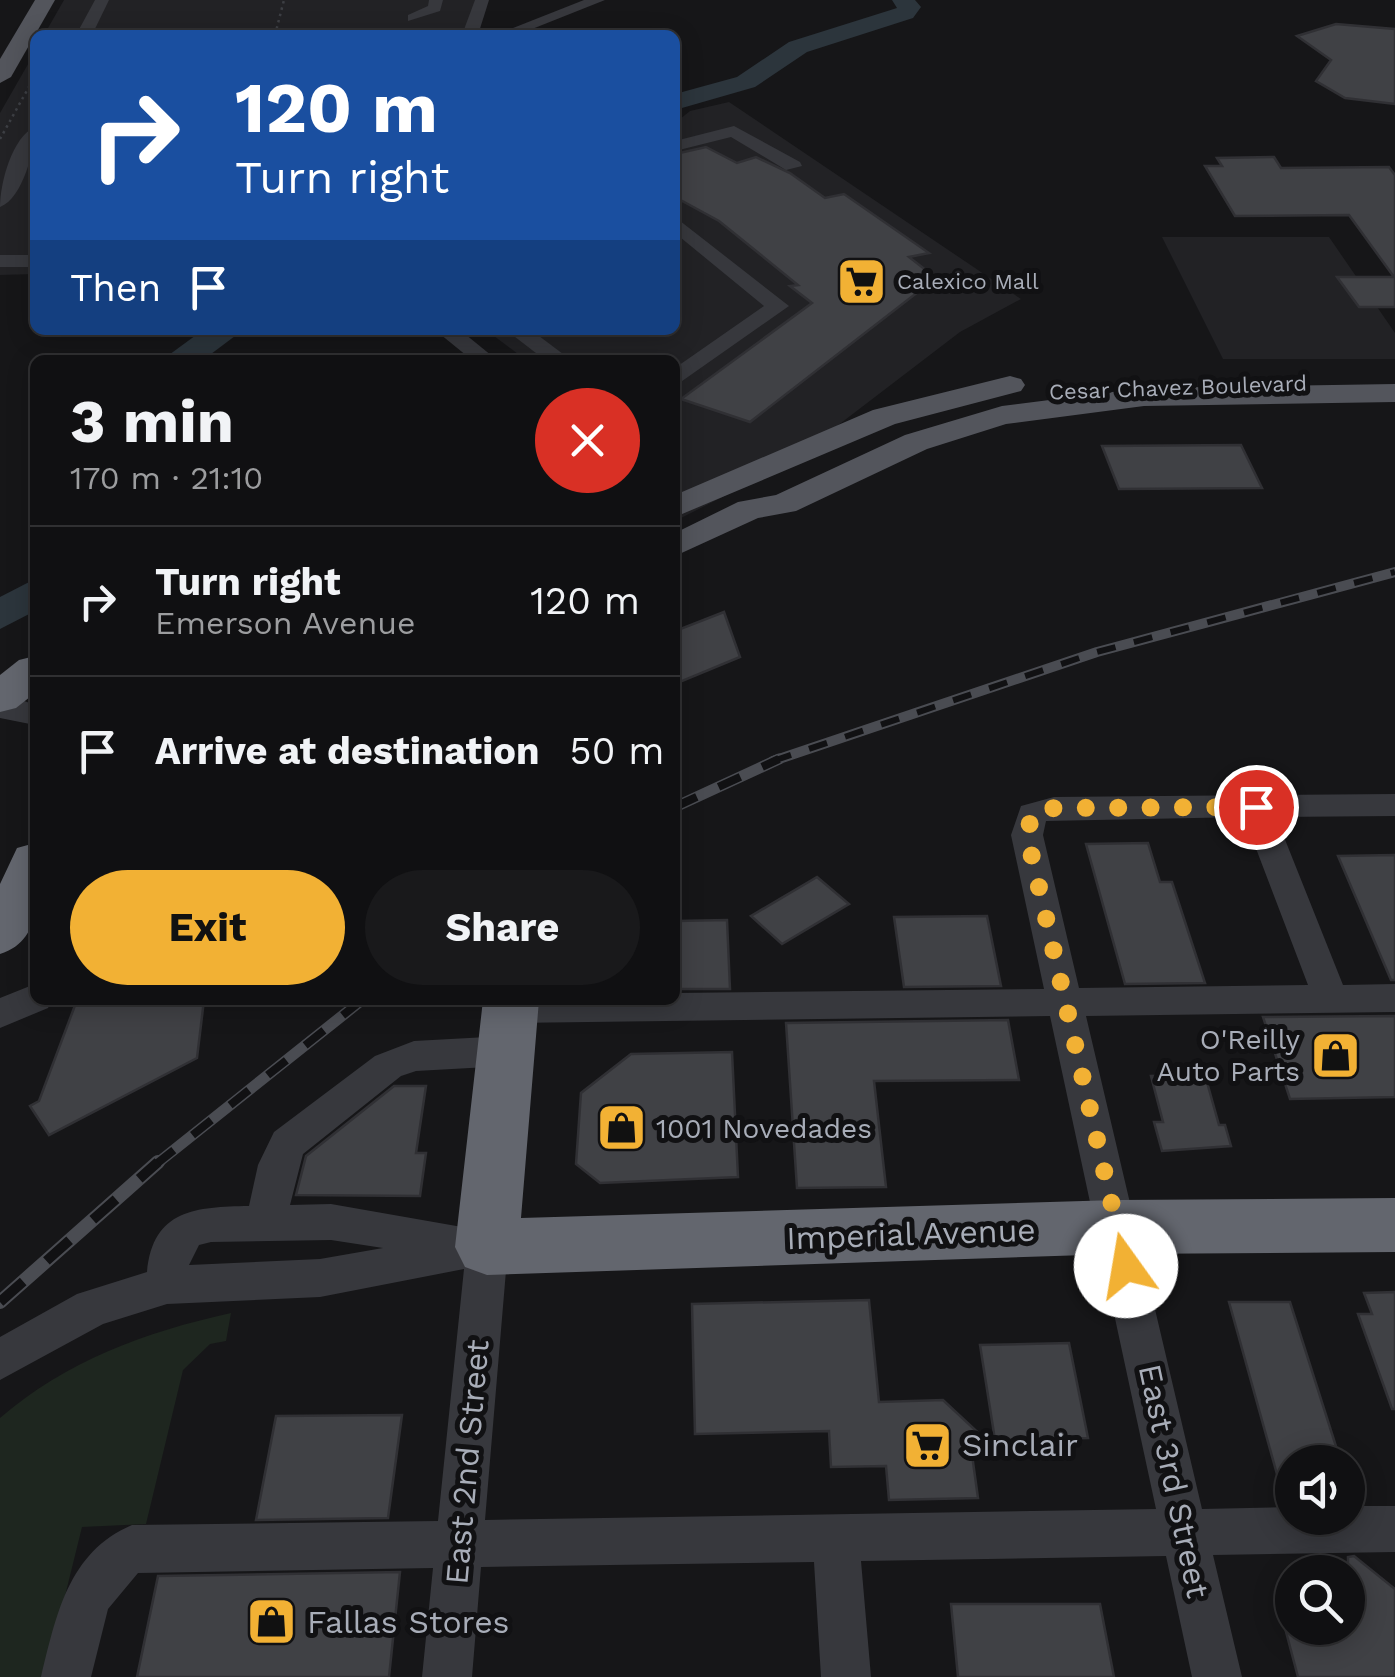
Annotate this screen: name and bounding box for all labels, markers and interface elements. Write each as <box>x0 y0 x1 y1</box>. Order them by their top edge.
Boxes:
text: 120 m <box>235 67 438 149</box>
icon: right <box>70 70 200 200</box>
text: Turn right <box>235 151 449 204</box>
supermarket icon: Calexico Mall <box>836 255 888 307</box>
icon: arrive <box>181 260 236 315</box>
text: Then <box>70 266 161 310</box>
place label: Calexico Mall <box>897 269 1039 294</box>
street label: Cesar Chavez Boulevard <box>1049 371 1308 404</box>
text: 3 min <box>70 386 234 457</box>
button: close <box>535 388 640 493</box>
text: 170 m · 21:10 <box>70 459 263 497</box>
text: Turn right <box>155 560 341 604</box>
icon: right <box>70 574 125 629</box>
text: 120 m <box>530 579 640 623</box>
text: Emerson Avenue <box>155 604 415 642</box>
icon: arrive <box>70 724 125 779</box>
text: Arrive at destination <box>155 729 540 773</box>
text: 50 m <box>570 729 665 773</box>
pin <box>1214 765 1299 850</box>
icon: arrive <box>1229 780 1284 835</box>
button: Exit <box>70 870 345 985</box>
button: Share <box>365 870 640 985</box>
place label: O'Reilly Auto Parts <box>1156 1023 1301 1088</box>
shop icon: O'Reilly Auto Parts <box>1309 1029 1361 1081</box>
shop icon: 1001 Novedades <box>595 1102 647 1154</box>
place label: 1001 Novedades <box>656 1112 872 1145</box>
street label: Imperial Avenue <box>786 1211 1036 1257</box>
position arrow <box>1074 1214 1178 1318</box>
street label: East 2nd Street <box>437 1338 497 1586</box>
street label: East 3rd Street <box>1131 1361 1217 1601</box>
supermarket icon: Sinclair <box>901 1419 953 1471</box>
place label: Sinclair <box>962 1426 1078 1464</box>
map controls <box>1275 1445 1365 1645</box>
button: sound <box>1275 1445 1365 1535</box>
button: search <box>1275 1555 1365 1645</box>
shop icon: Fallas Stores <box>246 1596 298 1648</box>
place label: Fallas Stores <box>307 1603 509 1641</box>

